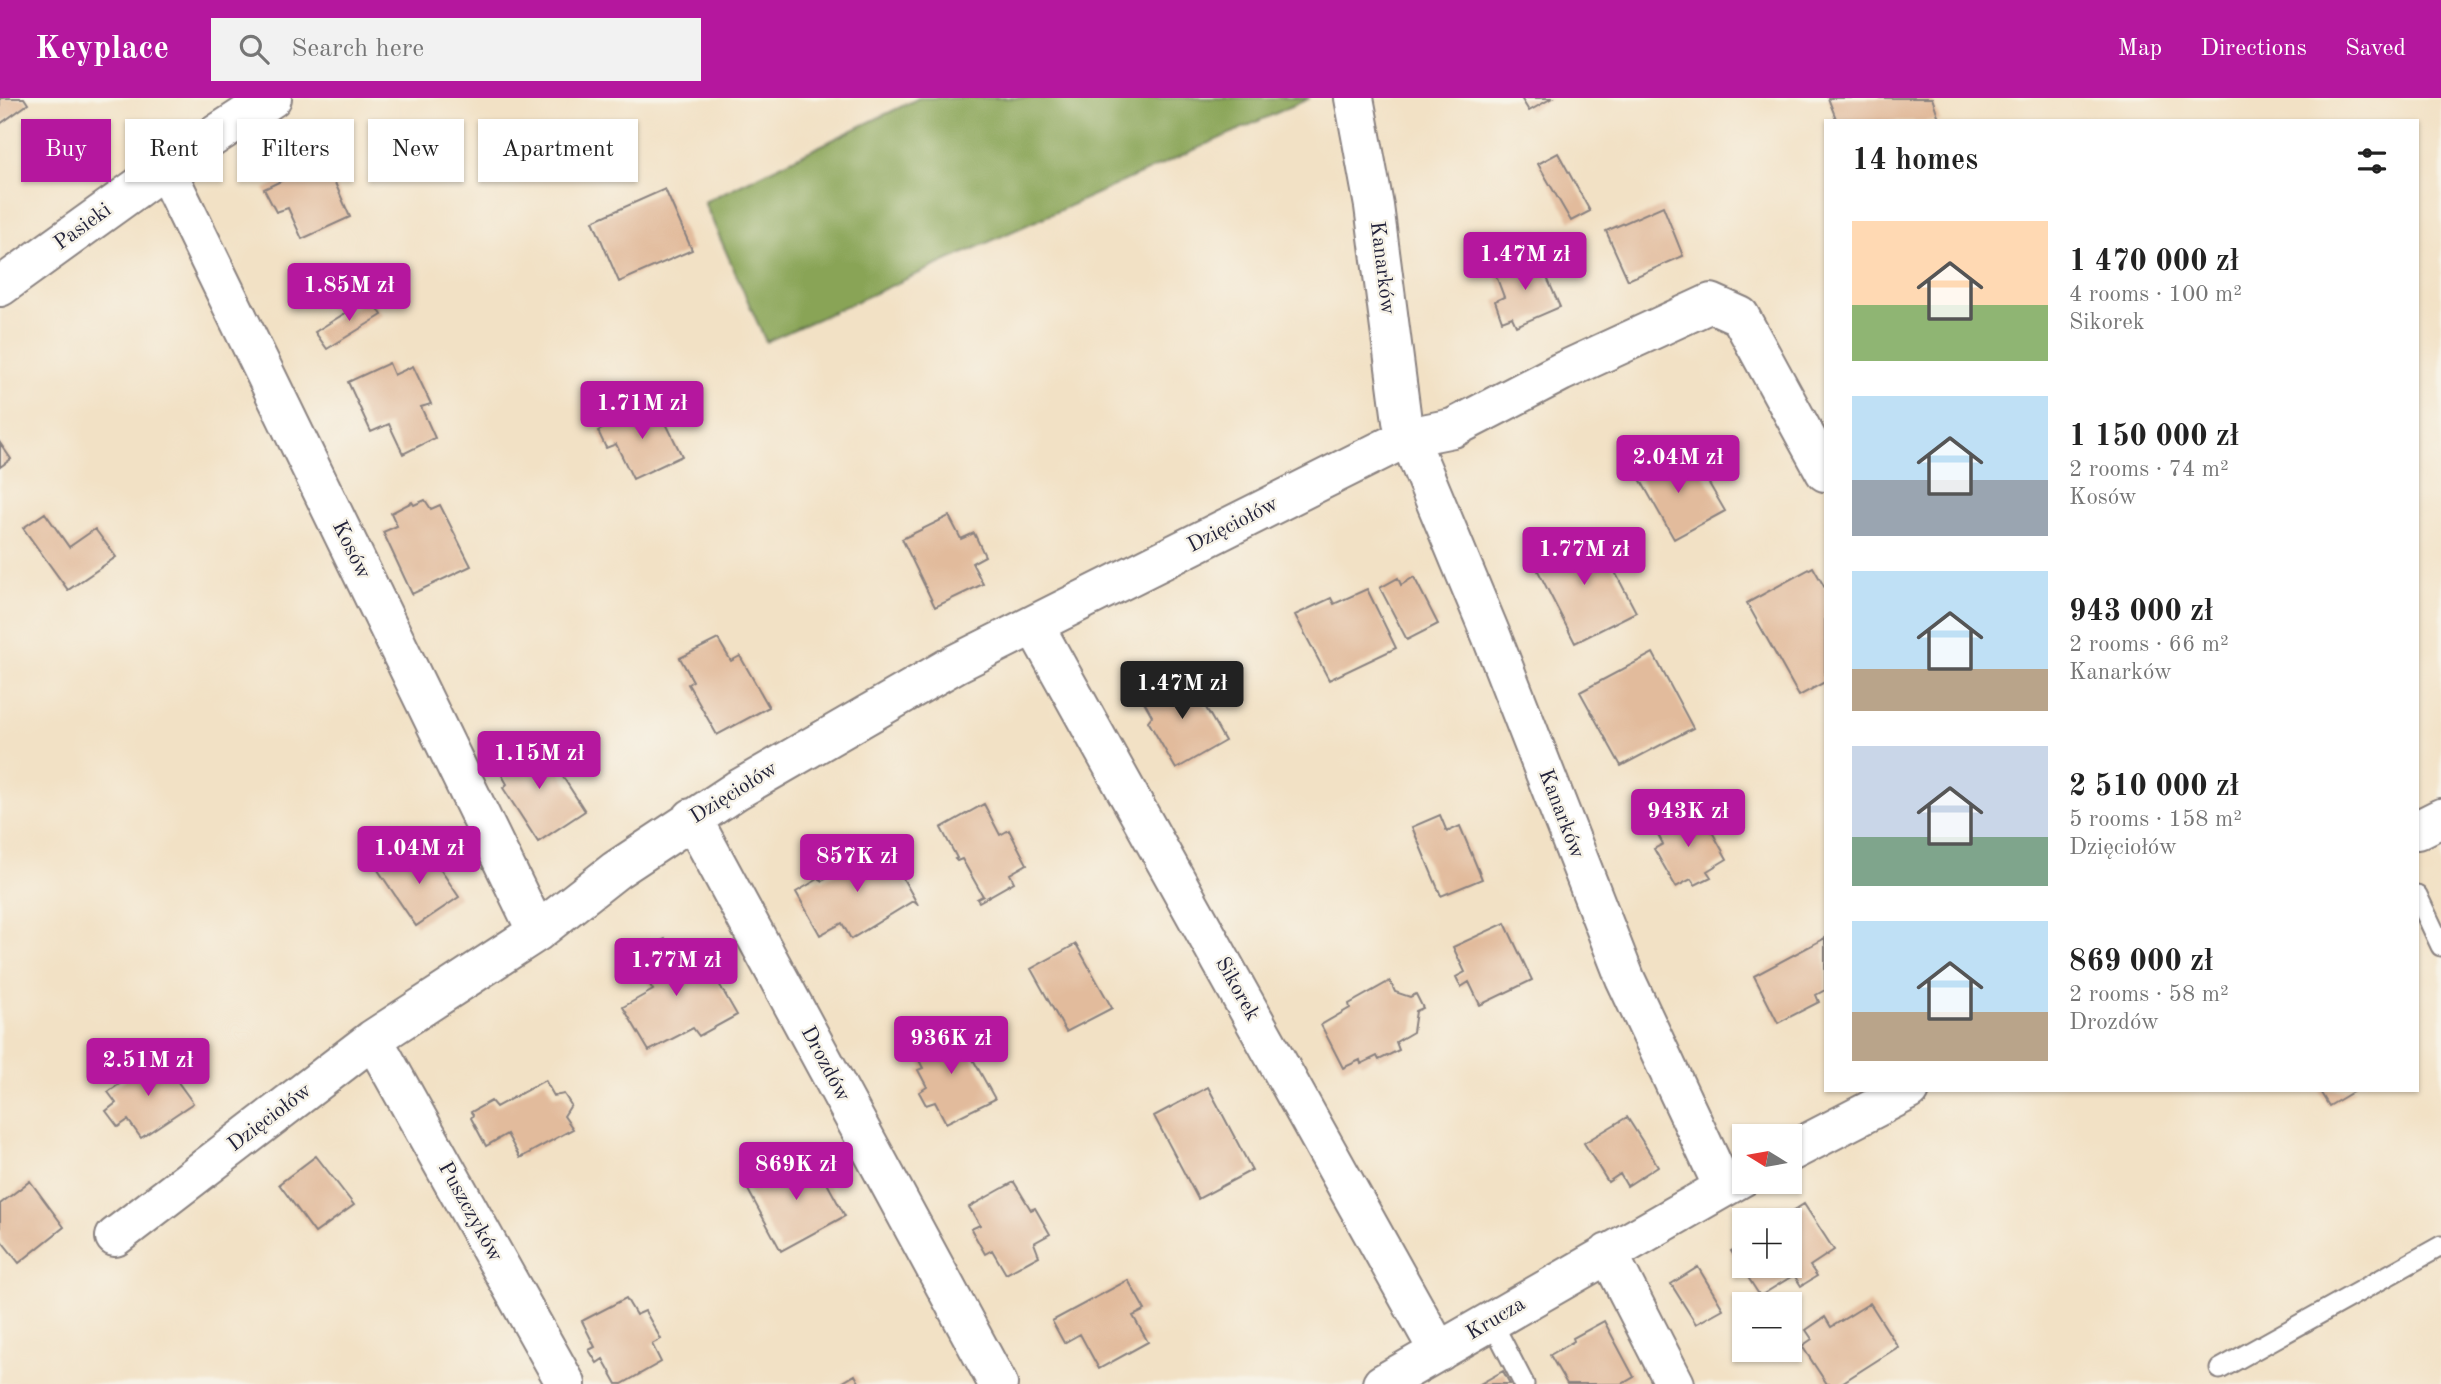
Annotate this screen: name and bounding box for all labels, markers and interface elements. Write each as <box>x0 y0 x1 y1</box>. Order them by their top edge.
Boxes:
search box <box>211 18 701 81</box>
icon: search <box>235 30 273 68</box>
text: Keyplace <box>35 33 169 66</box>
text: Search here <box>291 36 424 62</box>
text: Map <box>2118 37 2162 61</box>
text: Directions <box>2200 37 2307 61</box>
text: Saved <box>2345 37 2406 61</box>
chip: Buy <box>21 119 111 182</box>
chip: Rent <box>125 119 223 182</box>
chip: Filters <box>237 119 354 182</box>
chip: New <box>368 119 464 182</box>
chip: Apartment <box>478 119 638 182</box>
icon: filters <box>2353 142 2391 180</box>
text: 14 homes <box>1852 146 1978 176</box>
street label: Pasieki <box>51 199 115 255</box>
street label: Kanarków <box>1366 220 1398 316</box>
pin: 1.47M zł <box>1453 232 1597 292</box>
text: 1.47M zł <box>1479 243 1571 266</box>
text: 1 470 000 zł <box>2069 247 2239 277</box>
icon: home <box>1908 249 1992 333</box>
pin: 1.85M zł <box>277 264 421 323</box>
text: 1.85M zł <box>303 274 395 297</box>
text: 4 rooms · 100 m² <box>2069 283 2242 306</box>
text: Sikorek <box>2069 311 2145 334</box>
pin: 1.71M zł <box>570 382 714 441</box>
text: 1.71M zł <box>596 392 688 415</box>
text: 1 150 000 zł <box>2069 422 2239 452</box>
icon: home <box>1908 424 1992 508</box>
pin: 2.04M zł <box>1606 436 1750 495</box>
text: 2.04M zł <box>1632 446 1724 469</box>
text: 2 rooms · 74 m² <box>2069 458 2229 481</box>
text: Kosów <box>2069 486 2137 509</box>
street label: Dzięciołów <box>1184 493 1282 557</box>
street label: Kosów <box>328 518 374 582</box>
pin: 1.77M zł <box>1512 528 1656 587</box>
text: 1.77M zł <box>1538 538 1630 561</box>
text: 943 000 zł <box>2069 597 2213 627</box>
icon: home <box>1908 599 1992 683</box>
text: 2 rooms · 66 m² <box>2069 633 2229 656</box>
text: Kanarków <box>2069 661 2172 684</box>
pin: 1.47M zł <box>1110 662 1254 721</box>
text: 1.47M zł <box>1136 672 1228 695</box>
pin: 1.15M zł <box>467 732 611 791</box>
text: 1.15M zł <box>493 742 585 765</box>
street label: Dzięciołów <box>687 758 781 828</box>
street label: Kanarków <box>1534 766 1588 862</box>
text: 2 510 000 zł <box>2069 772 2239 802</box>
icon: home <box>1908 774 1992 858</box>
pin: 943K zł <box>1623 790 1753 849</box>
text: 943K zł <box>1647 800 1729 823</box>
text: 5 rooms · 158 m² <box>2069 808 2242 831</box>
pin: 1.04M zł <box>347 826 491 886</box>
pin: 857K zł <box>792 834 922 894</box>
text: Dzięciołów <box>2069 836 2177 859</box>
text: 1.04M zł <box>373 837 465 860</box>
text: 857K zł <box>816 845 898 868</box>
pin: 1.77M zł <box>604 939 748 998</box>
text: 869 000 zł <box>2069 947 2213 977</box>
text: 1.77M zł <box>630 949 722 972</box>
icon: home <box>1908 949 1992 1033</box>
street label: Sikorek <box>1211 954 1263 1024</box>
text: 2 rooms · 58 m² <box>2069 983 2229 1006</box>
text: Drozdów <box>2069 1011 2159 1034</box>
pin: 936K zł <box>886 1016 1016 1076</box>
street label: Drozdów <box>796 1023 854 1105</box>
text: 936K zł <box>910 1027 992 1050</box>
pin: 2.51M zł <box>76 1038 220 1098</box>
text: 2.51M zł <box>102 1049 194 1072</box>
street label: Dzięciołów <box>224 1080 316 1156</box>
north arrow <box>1732 1124 1802 1194</box>
map controls <box>1732 1124 1802 1362</box>
pin: 869K zł <box>731 1142 861 1202</box>
text: 869K zł <box>755 1153 837 1176</box>
street label: Puszczyków <box>434 1159 506 1265</box>
button: + <box>1732 1208 1802 1278</box>
button: − <box>1732 1292 1802 1362</box>
street label: Krucza <box>1463 1293 1529 1345</box>

